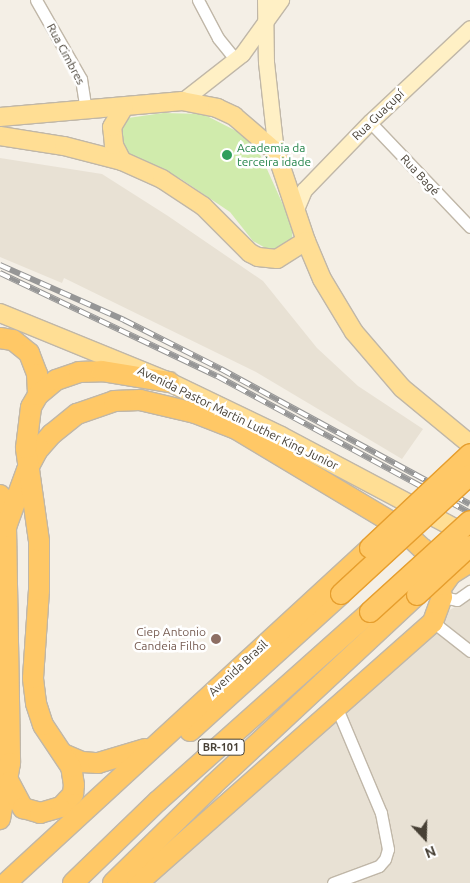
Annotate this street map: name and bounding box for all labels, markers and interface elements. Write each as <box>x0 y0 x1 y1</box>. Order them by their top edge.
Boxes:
street label: Rua Cimbres <box>44 21 88 87</box>
street label: Rua Guaçupí <box>349 87 407 143</box>
place label: Academia da terceira idade <box>237 141 311 169</box>
marker: Academia da terceira idade <box>221 149 233 161</box>
street label: Rua Bagé <box>397 152 443 198</box>
street label: Avenida Pastor Martin Luther King Junior <box>135 363 341 473</box>
place label: Ciep Antonio Candeia Filho <box>134 625 206 653</box>
marker: Ciep Antonio Candeia Filho <box>210 633 222 645</box>
street label: Avenida Brasil <box>206 637 270 699</box>
road number: BR-101 <box>197 739 245 756</box>
north arrow <box>400 813 450 863</box>
text: N <box>423 843 438 861</box>

